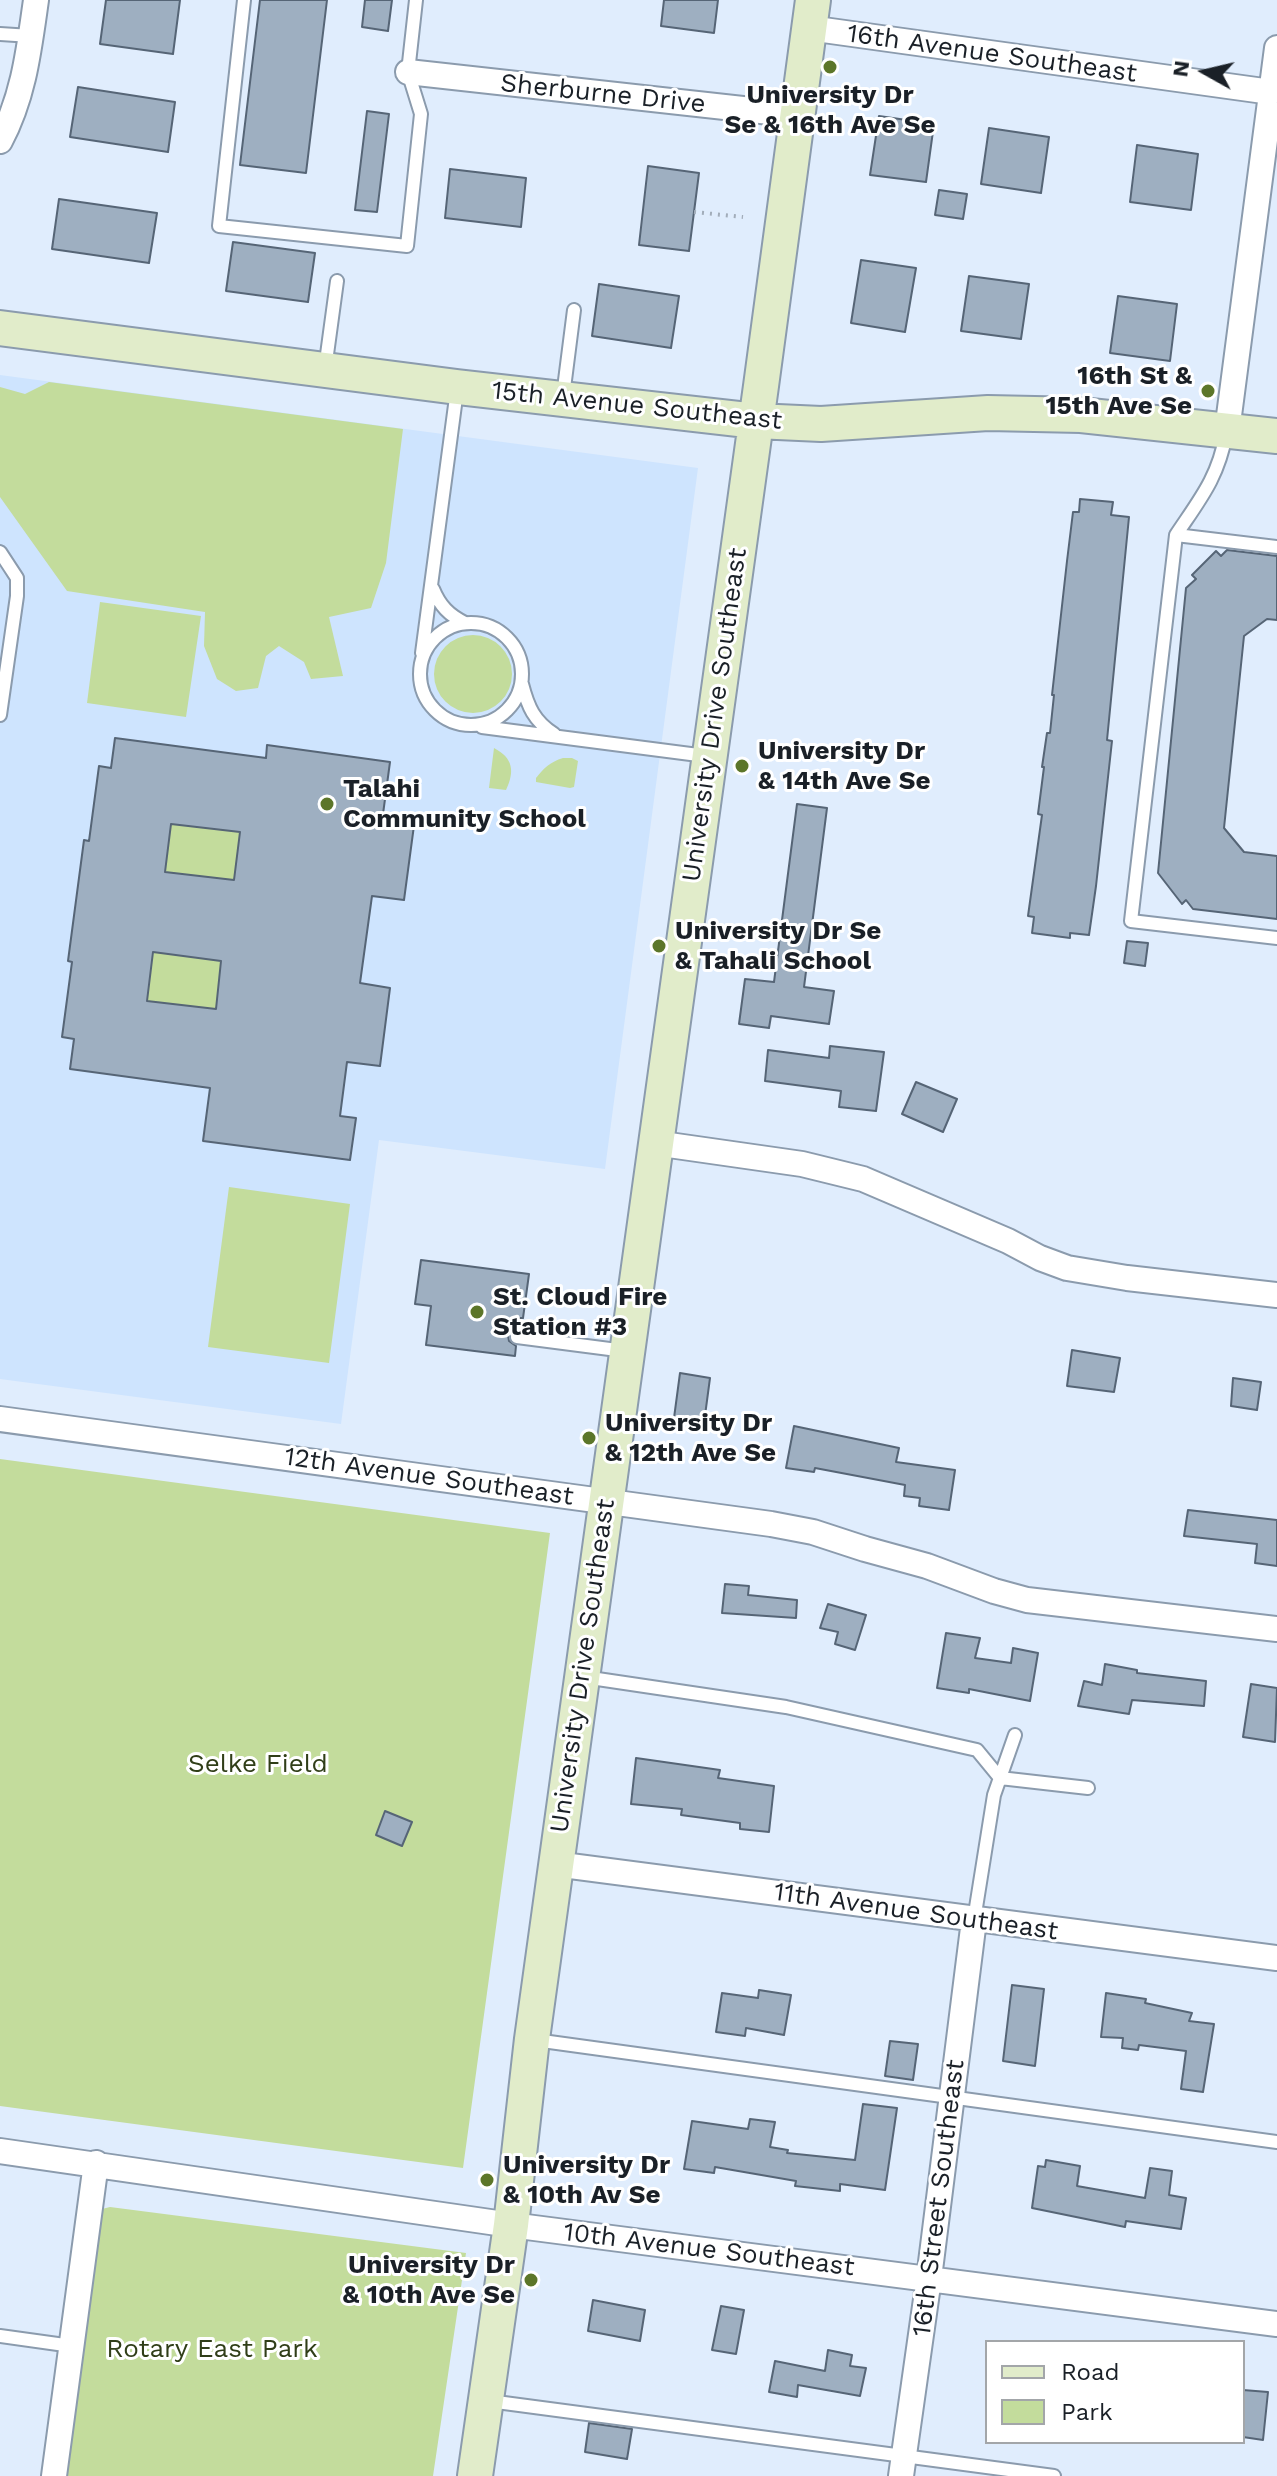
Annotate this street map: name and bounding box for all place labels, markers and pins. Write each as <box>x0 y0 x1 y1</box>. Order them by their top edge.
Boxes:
marker: University Dr Se & 16th Ave Se <box>821 58 839 76</box>
place label: University Dr Se & 16th Ave Se <box>725 79 935 140</box>
place label: 16th St & 15th Ave Se <box>1045 360 1192 422</box>
marker: 16th St & 15th Ave Se <box>1199 382 1217 400</box>
place label: University Dr & 14th Ave Se <box>758 735 930 796</box>
marker: University Dr & 14th Ave Se <box>733 757 751 775</box>
place label: Talahi Community School <box>343 773 586 834</box>
marker: Talahi Community School <box>318 795 336 813</box>
place label: University Dr Se & Tahali School <box>675 915 881 976</box>
marker: University Dr Se & Tahali School <box>650 937 668 955</box>
place label: St. Cloud Fire Station #3 <box>493 1281 667 1342</box>
marker: St. Cloud Fire Station #3 <box>468 1303 486 1321</box>
place label: University Dr & 12th Ave Se <box>605 1407 776 1468</box>
marker: University Dr & 12th Ave Se <box>580 1429 598 1447</box>
place label: University Dr & 10th Av Se <box>503 2149 670 2210</box>
marker: University Dr & 10th Av Se <box>478 2171 496 2189</box>
place label: University Dr & 10th Ave Se <box>343 2249 515 2310</box>
marker: University Dr & 10th Ave Se <box>522 2271 540 2289</box>

